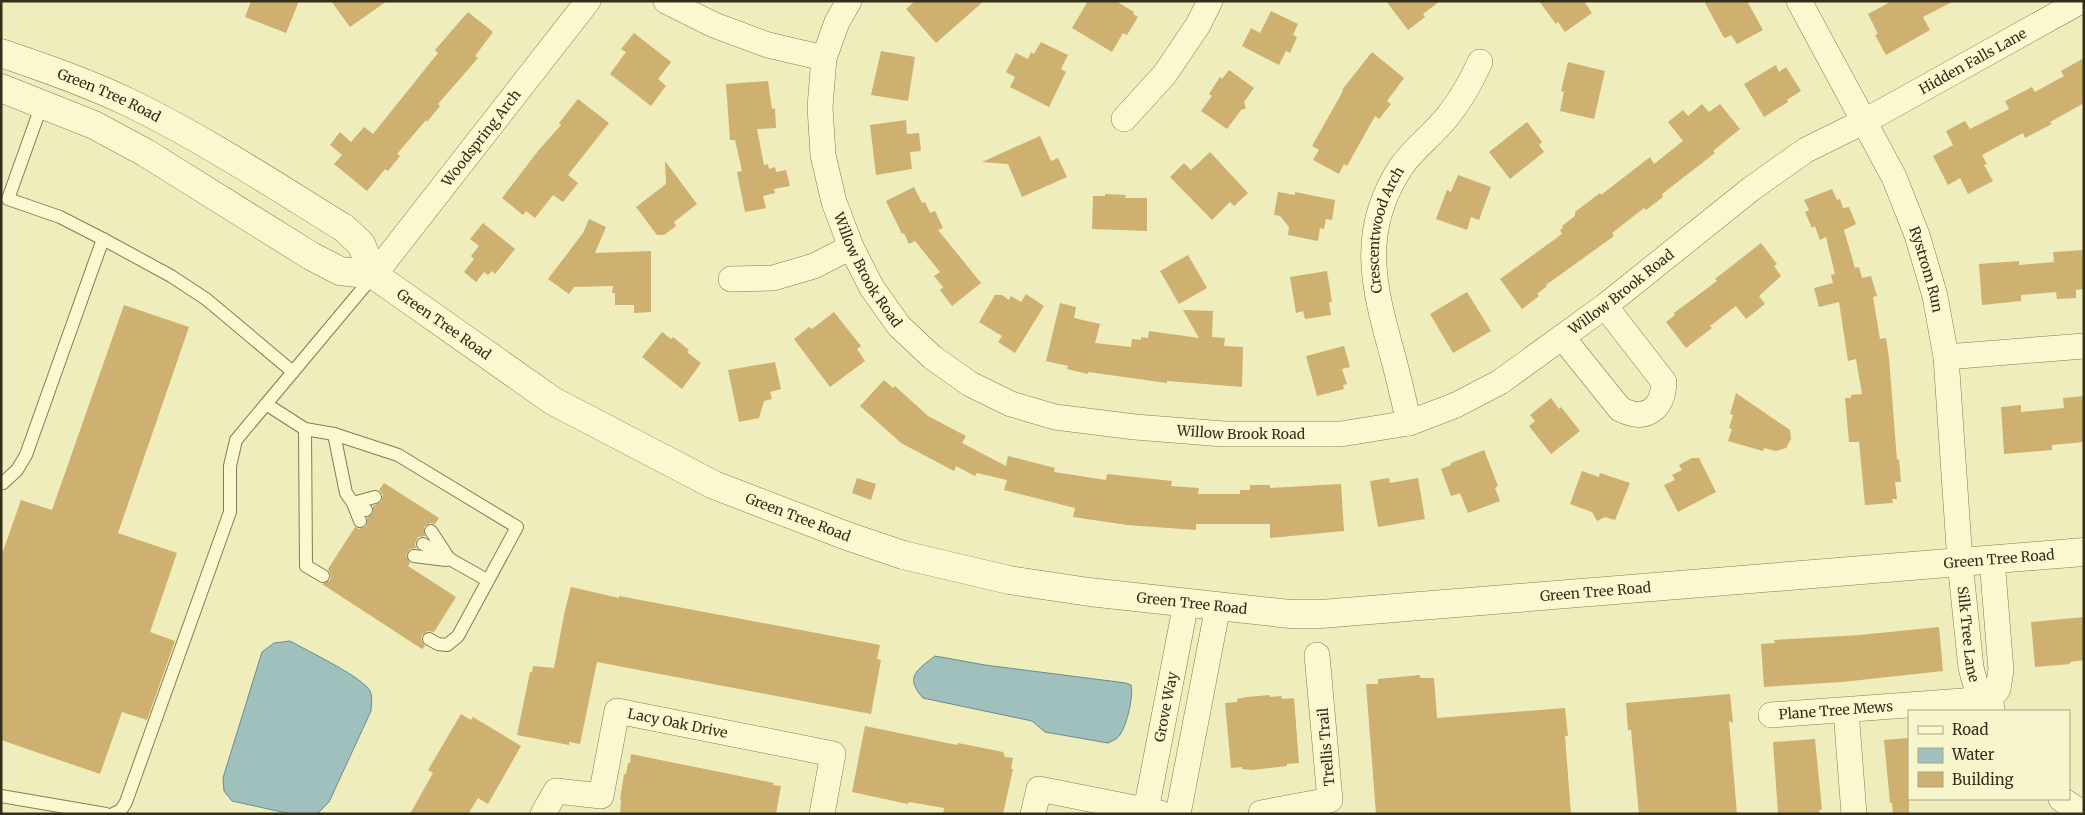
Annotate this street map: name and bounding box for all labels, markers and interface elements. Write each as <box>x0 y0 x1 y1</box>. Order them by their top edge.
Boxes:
street label: Hidden Falls Lane <box>1916 24 2030 98</box>
street label: Green Tree Road <box>55 65 164 126</box>
street label: Woodspring Arch <box>437 86 525 191</box>
street label: Crescentwood Arch <box>1365 163 1408 295</box>
street label: Willow Brook Road <box>829 209 906 331</box>
street label: Rystrom Run <box>1905 223 1947 314</box>
street label: Willow Brook Road <box>1564 245 1678 339</box>
street label: Green Tree Road <box>393 285 495 364</box>
street label: Willow Brook Road <box>1175 421 1306 443</box>
street label: Green Tree Road <box>743 489 854 546</box>
street label: Green Tree Road <box>1943 545 2056 572</box>
street label: Green Tree Road <box>1539 578 1652 605</box>
street label: Silk Tree Lane <box>1954 585 1983 684</box>
street label: Green Tree Road <box>1136 588 1249 618</box>
street label: Grove Way <box>1150 669 1182 744</box>
street label: Plane Tree Mews <box>1778 697 1894 723</box>
street label: Lacy Oak Drive <box>626 704 729 742</box>
street label: Trellis Trail <box>1314 706 1338 787</box>
legend <box>1908 710 2070 800</box>
text: Road <box>1952 720 1988 739</box>
text: Water <box>1951 745 1995 764</box>
text: Building <box>1952 770 2014 789</box>

